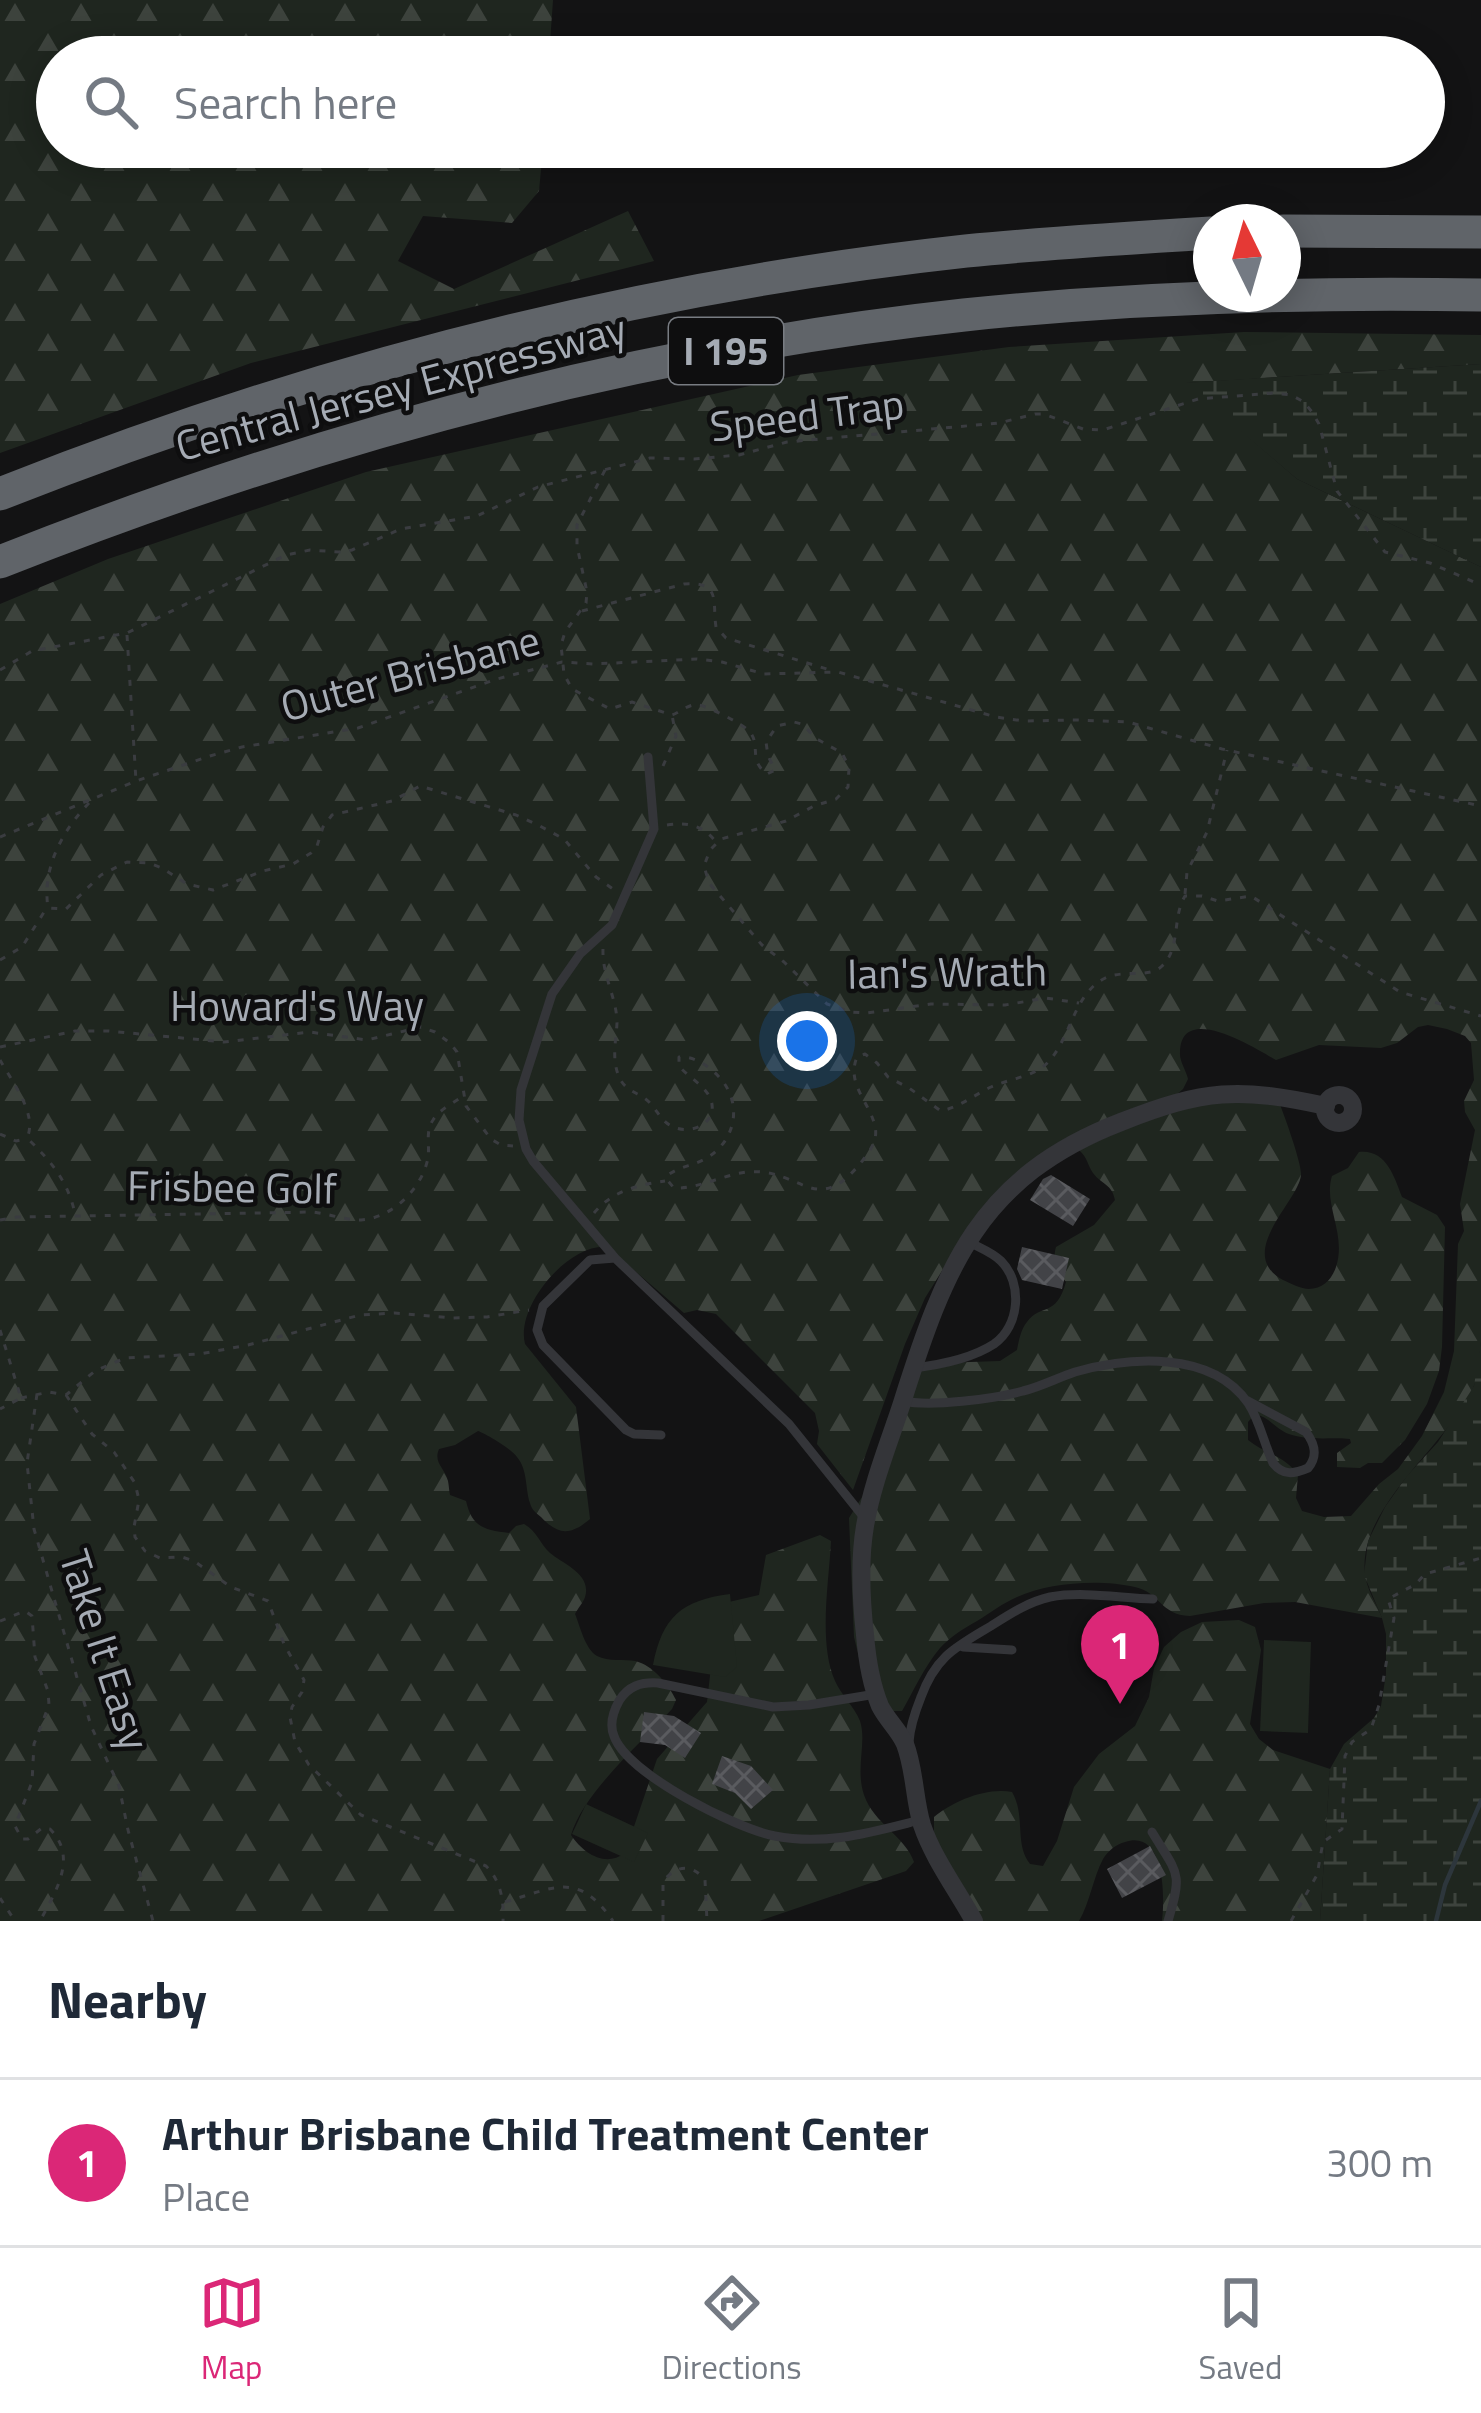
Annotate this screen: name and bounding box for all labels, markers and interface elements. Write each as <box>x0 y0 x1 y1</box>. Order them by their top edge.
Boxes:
search box <box>36 36 1445 168</box>
text: Search here <box>174 68 397 136</box>
icon: search <box>78 69 144 135</box>
north arrow <box>1193 204 1301 312</box>
street label: Central Jersey Expressway <box>168 295 633 477</box>
road number: I 195 <box>669 318 783 384</box>
street label: Speed Trap <box>706 370 908 458</box>
street label: Outer Brisbane <box>273 607 546 737</box>
street label: Ian's Wrath <box>846 937 1048 1005</box>
street label: Howard's Way <box>170 973 424 1037</box>
your location <box>777 1011 837 1071</box>
street label: Frisbee Golf <box>127 1152 338 1220</box>
street label: Take It Easy <box>43 1541 168 1758</box>
pin: 1 <box>1081 1605 1159 1704</box>
text: Nearby <box>48 1960 207 2038</box>
text: Arthur Brisbane Child Treatment Center <box>162 2099 929 2167</box>
text: 1 <box>76 2133 98 2192</box>
text: 300 m <box>1326 2133 1433 2192</box>
text: Place <box>162 2167 250 2226</box>
tab: Map <box>199 2270 265 2392</box>
tab: Directions <box>662 2270 802 2392</box>
tab: Saved <box>1199 2270 1282 2392</box>

